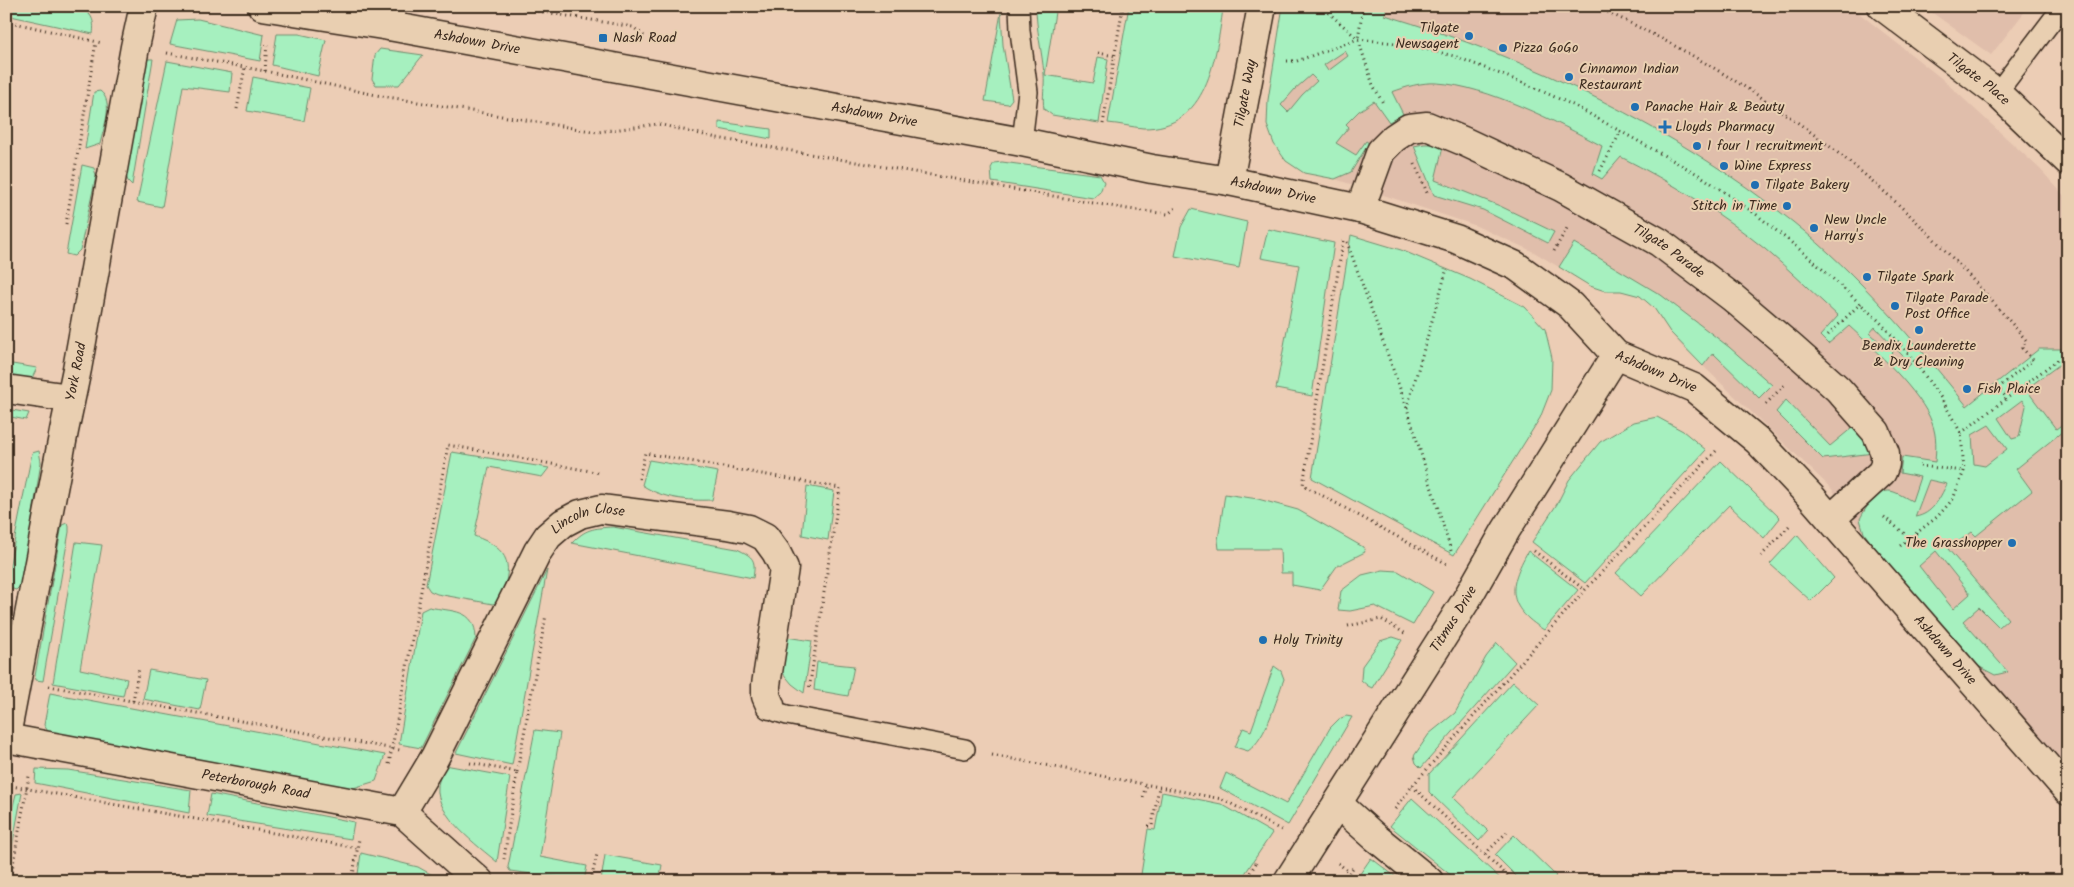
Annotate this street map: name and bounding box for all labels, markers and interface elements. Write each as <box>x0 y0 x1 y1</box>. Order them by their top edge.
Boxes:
place label: Tilgate Newsagent <box>1395 17 1460 55</box>
street label: Ashdown Drive <box>432 23 522 61</box>
place label: Nash Road <box>613 27 677 49</box>
marker: Tilgate Newsagent <box>1463 30 1475 42</box>
marker: Nash Road <box>597 32 609 44</box>
place label: Pizza GoGo <box>1513 37 1578 59</box>
marker: Pizza GoGo <box>1497 42 1509 54</box>
street label: Tilgate Place <box>1942 48 2015 111</box>
street label: Tilgate Way <box>1228 57 1263 129</box>
place label: Cinnamon Indian Restaurant <box>1579 58 1679 96</box>
marker: Cinnamon Indian Restaurant <box>1563 71 1575 83</box>
street label: Ashdown Drive <box>830 96 920 134</box>
place label: Panache Hair & Beauty <box>1645 96 1785 118</box>
marker: Panache Hair & Beauty <box>1629 101 1641 113</box>
place label: Lloyds Pharmacy <box>1675 116 1775 138</box>
marker: Lloyds Pharmacy <box>1659 121 1671 133</box>
place label: 1 four 1 recruitment <box>1707 135 1824 157</box>
marker: 1 four 1 recruitment <box>1691 140 1703 152</box>
place label: Wine Express <box>1734 155 1811 177</box>
marker: Wine Express <box>1718 160 1730 172</box>
street label: Ashdown Drive <box>1228 171 1319 210</box>
place label: Tilgate Bakery <box>1765 174 1850 196</box>
marker: Tilgate Bakery <box>1749 179 1761 191</box>
place label: Stitch in Time <box>1691 195 1778 217</box>
marker: Stitch in Time <box>1781 200 1793 212</box>
place label: New Uncle Harry's <box>1824 209 1887 247</box>
street label: Tilgate Parade <box>1629 218 1710 284</box>
marker: New Uncle Harry's <box>1808 222 1820 234</box>
place label: Tilgate Spark <box>1877 266 1954 288</box>
marker: Tilgate Spark <box>1861 271 1873 283</box>
place label: Tilgate Parade Post Office <box>1905 287 1989 325</box>
marker: Tilgate Parade Post Office <box>1889 300 1901 312</box>
marker: Bendix Launderette & Dry Cleaning <box>1913 324 1925 336</box>
place label: Bendix Launderette & Dry Cleaning <box>1862 335 1977 373</box>
street label: York Road <box>60 340 93 403</box>
street label: Ashdown Drive <box>1611 345 1701 399</box>
place label: Fish Plaice <box>1977 378 2041 400</box>
marker: Fish Plaice <box>1961 383 1973 395</box>
street label: Lincoln Close <box>546 498 627 540</box>
place label: The Grasshopper <box>1905 532 2003 554</box>
marker: The Grasshopper <box>2006 537 2018 549</box>
street label: Titmus Drive <box>1425 581 1483 657</box>
street label: Ashdown Drive <box>1908 610 1982 691</box>
place label: Holy Trinity <box>1273 629 1343 651</box>
marker: Holy Trinity <box>1257 634 1269 646</box>
street label: Peterborough Road <box>200 764 313 806</box>

